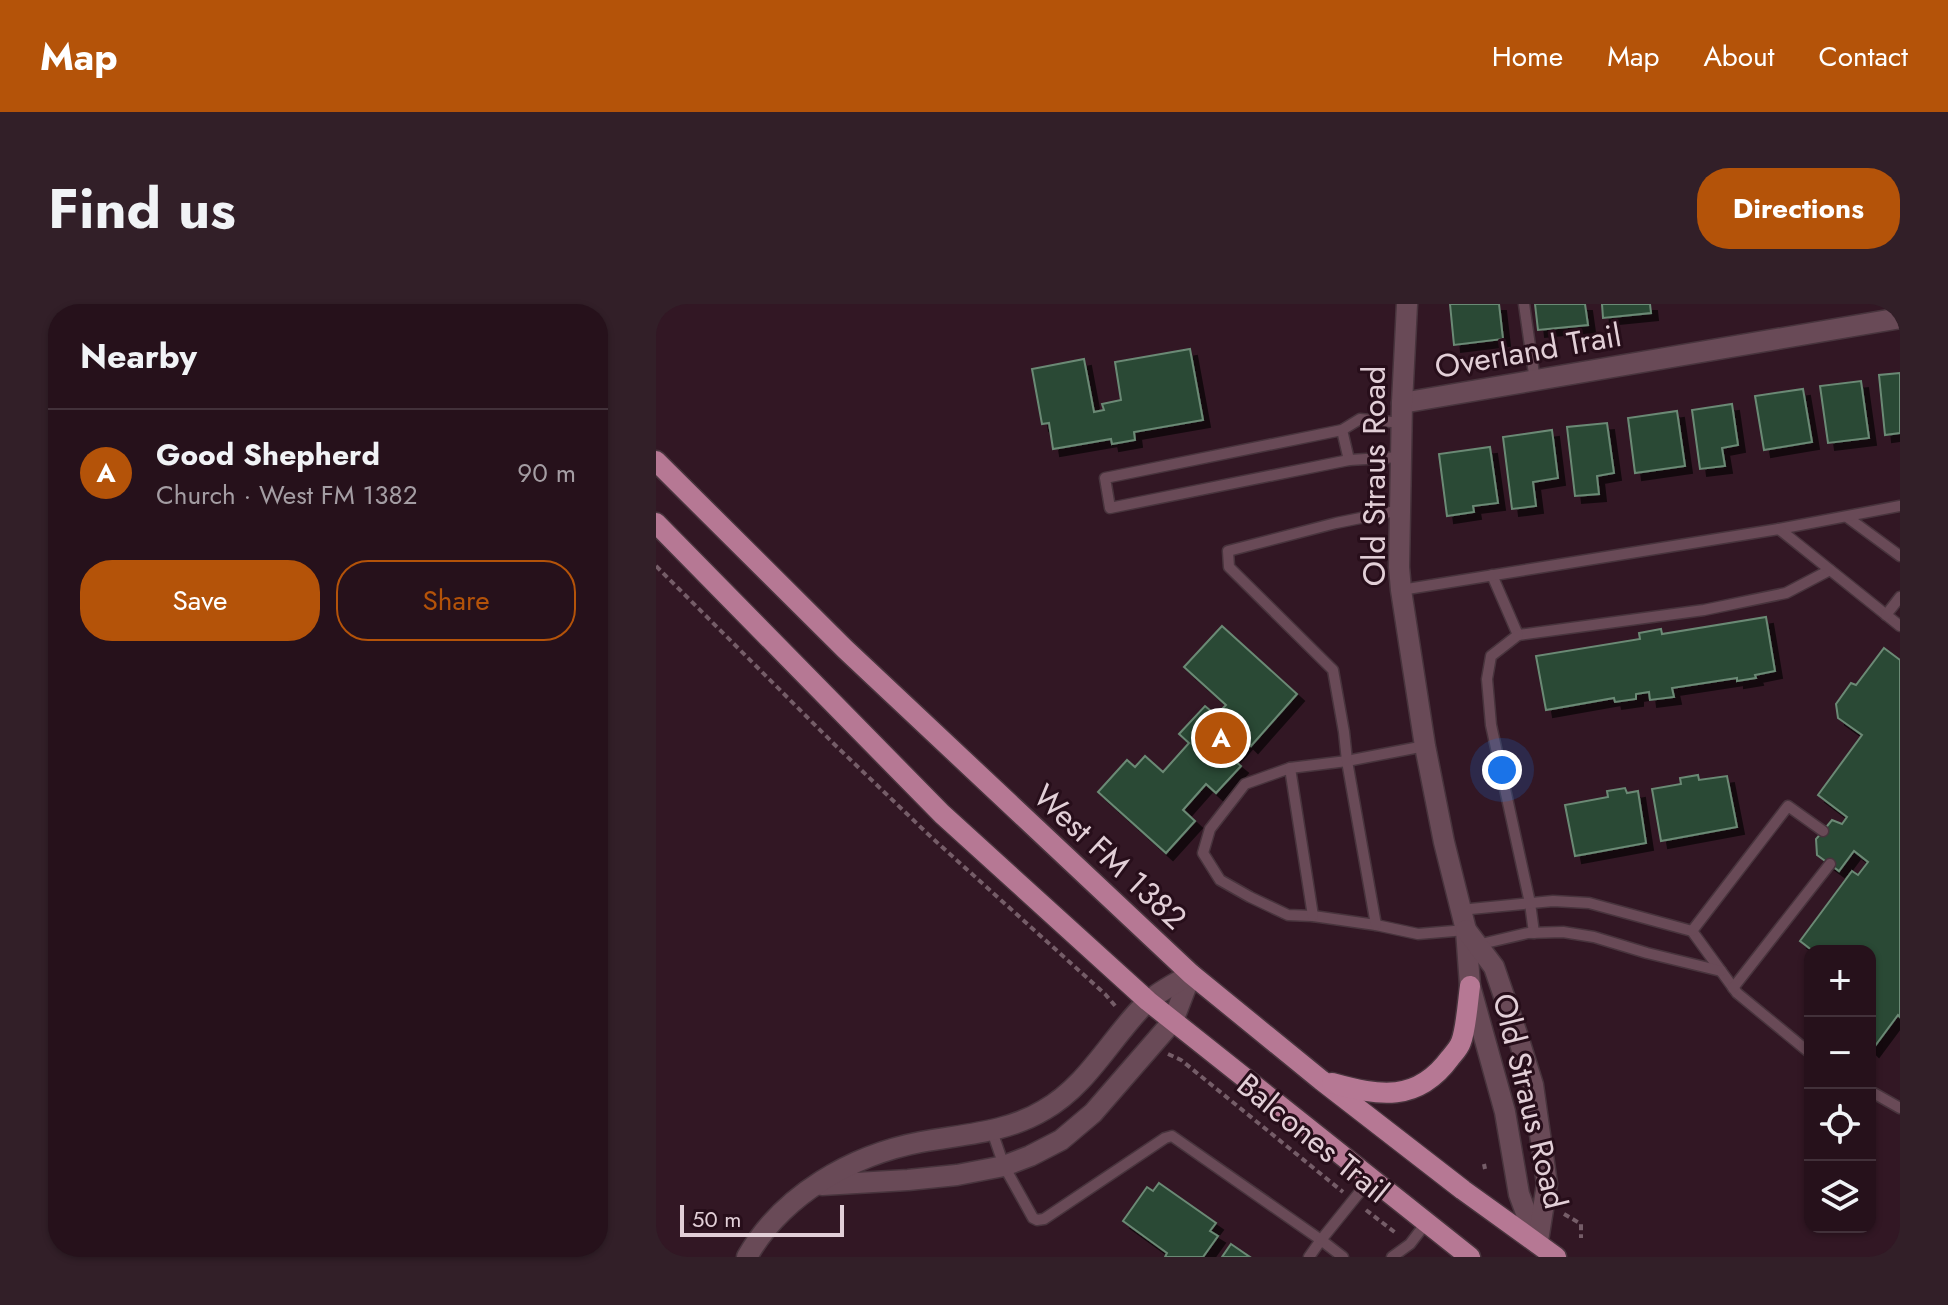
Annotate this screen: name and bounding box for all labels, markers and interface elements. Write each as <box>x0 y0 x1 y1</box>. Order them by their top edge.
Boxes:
text: Map <box>40 29 118 84</box>
text: Home <box>1492 36 1563 77</box>
text: Map <box>1607 36 1659 77</box>
text: About <box>1703 36 1775 77</box>
text: Contact <box>1819 36 1908 77</box>
text: Find us <box>48 168 236 249</box>
button: Directions <box>1697 168 1900 249</box>
street label: Overland Trail <box>1431 312 1625 390</box>
text: Nearby <box>80 332 197 381</box>
street label: Old Straus Road <box>1351 366 1397 586</box>
text: Good Shepherd <box>156 433 380 476</box>
text: A <box>96 454 116 492</box>
text: 90 m <box>517 454 576 492</box>
text: Church · West FM 1382 <box>156 476 417 514</box>
button: Save <box>80 560 320 641</box>
button: Share <box>336 560 576 641</box>
pin: A <box>1195 708 1247 768</box>
your location <box>1482 750 1522 790</box>
street label: West FM 1382 <box>1023 774 1197 940</box>
map controls <box>1804 945 1876 1233</box>
button: + <box>1804 945 1876 1017</box>
street label: Old Straus Road <box>1481 989 1579 1213</box>
button: − <box>1804 1017 1876 1089</box>
street label: Balcones Trail <box>1227 1062 1399 1214</box>
button: locate <box>1804 1089 1876 1161</box>
button: layers <box>1804 1161 1876 1233</box>
scale bar <box>680 1201 844 1237</box>
text: 50 m <box>692 1203 741 1235</box>

